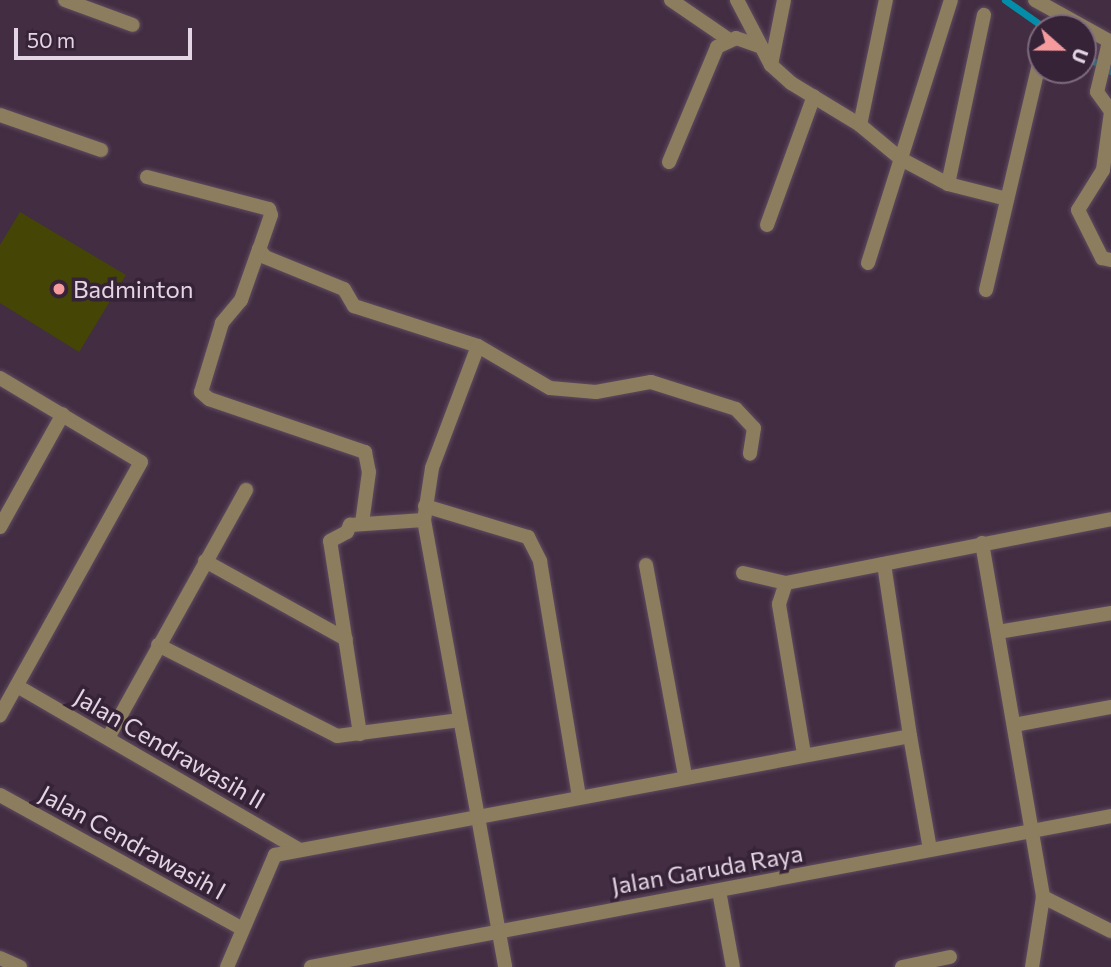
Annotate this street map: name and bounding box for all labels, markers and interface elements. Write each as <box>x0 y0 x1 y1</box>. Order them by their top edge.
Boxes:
scale bar <box>18 14 196 58</box>
north arrow <box>1027 14 1097 84</box>
text: 50 m <box>27 27 75 52</box>
text: U <box>1067 45 1093 67</box>
place label: Badminton <box>73 275 194 303</box>
marker: Badminton <box>51 281 67 297</box>
street label: Jalan Cendrawasih II <box>70 682 270 814</box>
street label: Jalan Cendrawasih I <box>35 779 231 905</box>
street label: Jalan Garuda Raya <box>609 838 805 900</box>

